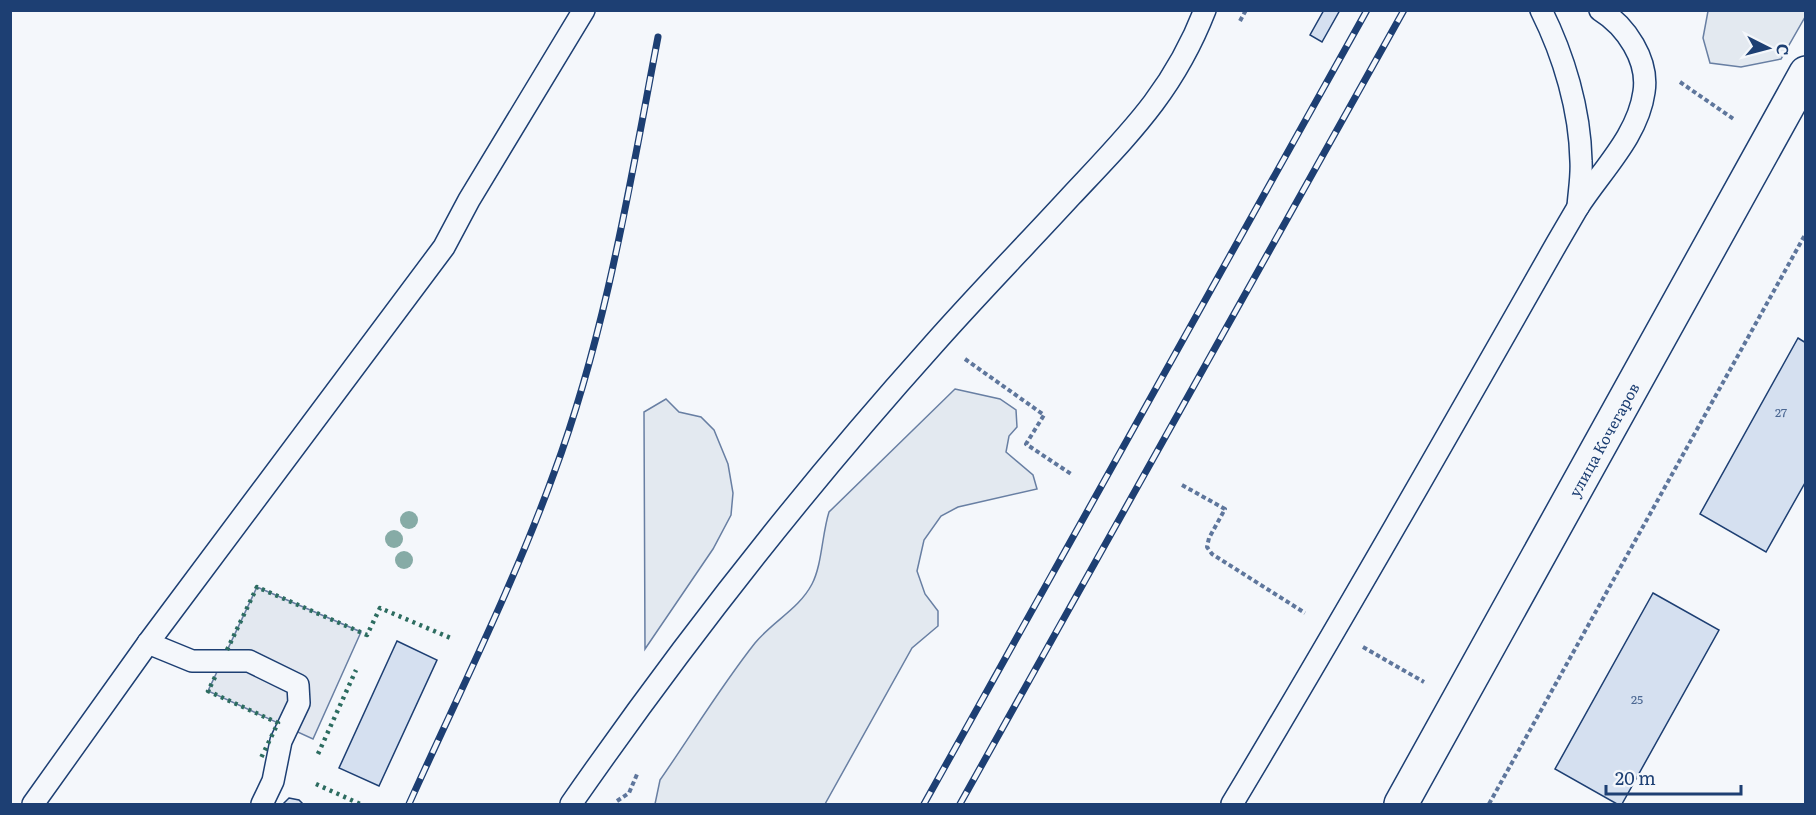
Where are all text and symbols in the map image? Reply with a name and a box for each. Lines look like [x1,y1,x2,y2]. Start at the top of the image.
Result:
north arrow [1738,18,1798,78]
text: С [1771,43,1796,57]
street label: улица Кочегаров [1562,378,1644,501]
house number: 27 [1775,403,1787,421]
house number: 25 [1631,690,1643,708]
scale bar [1606,758,1741,796]
text: 20 m [1615,764,1656,791]

